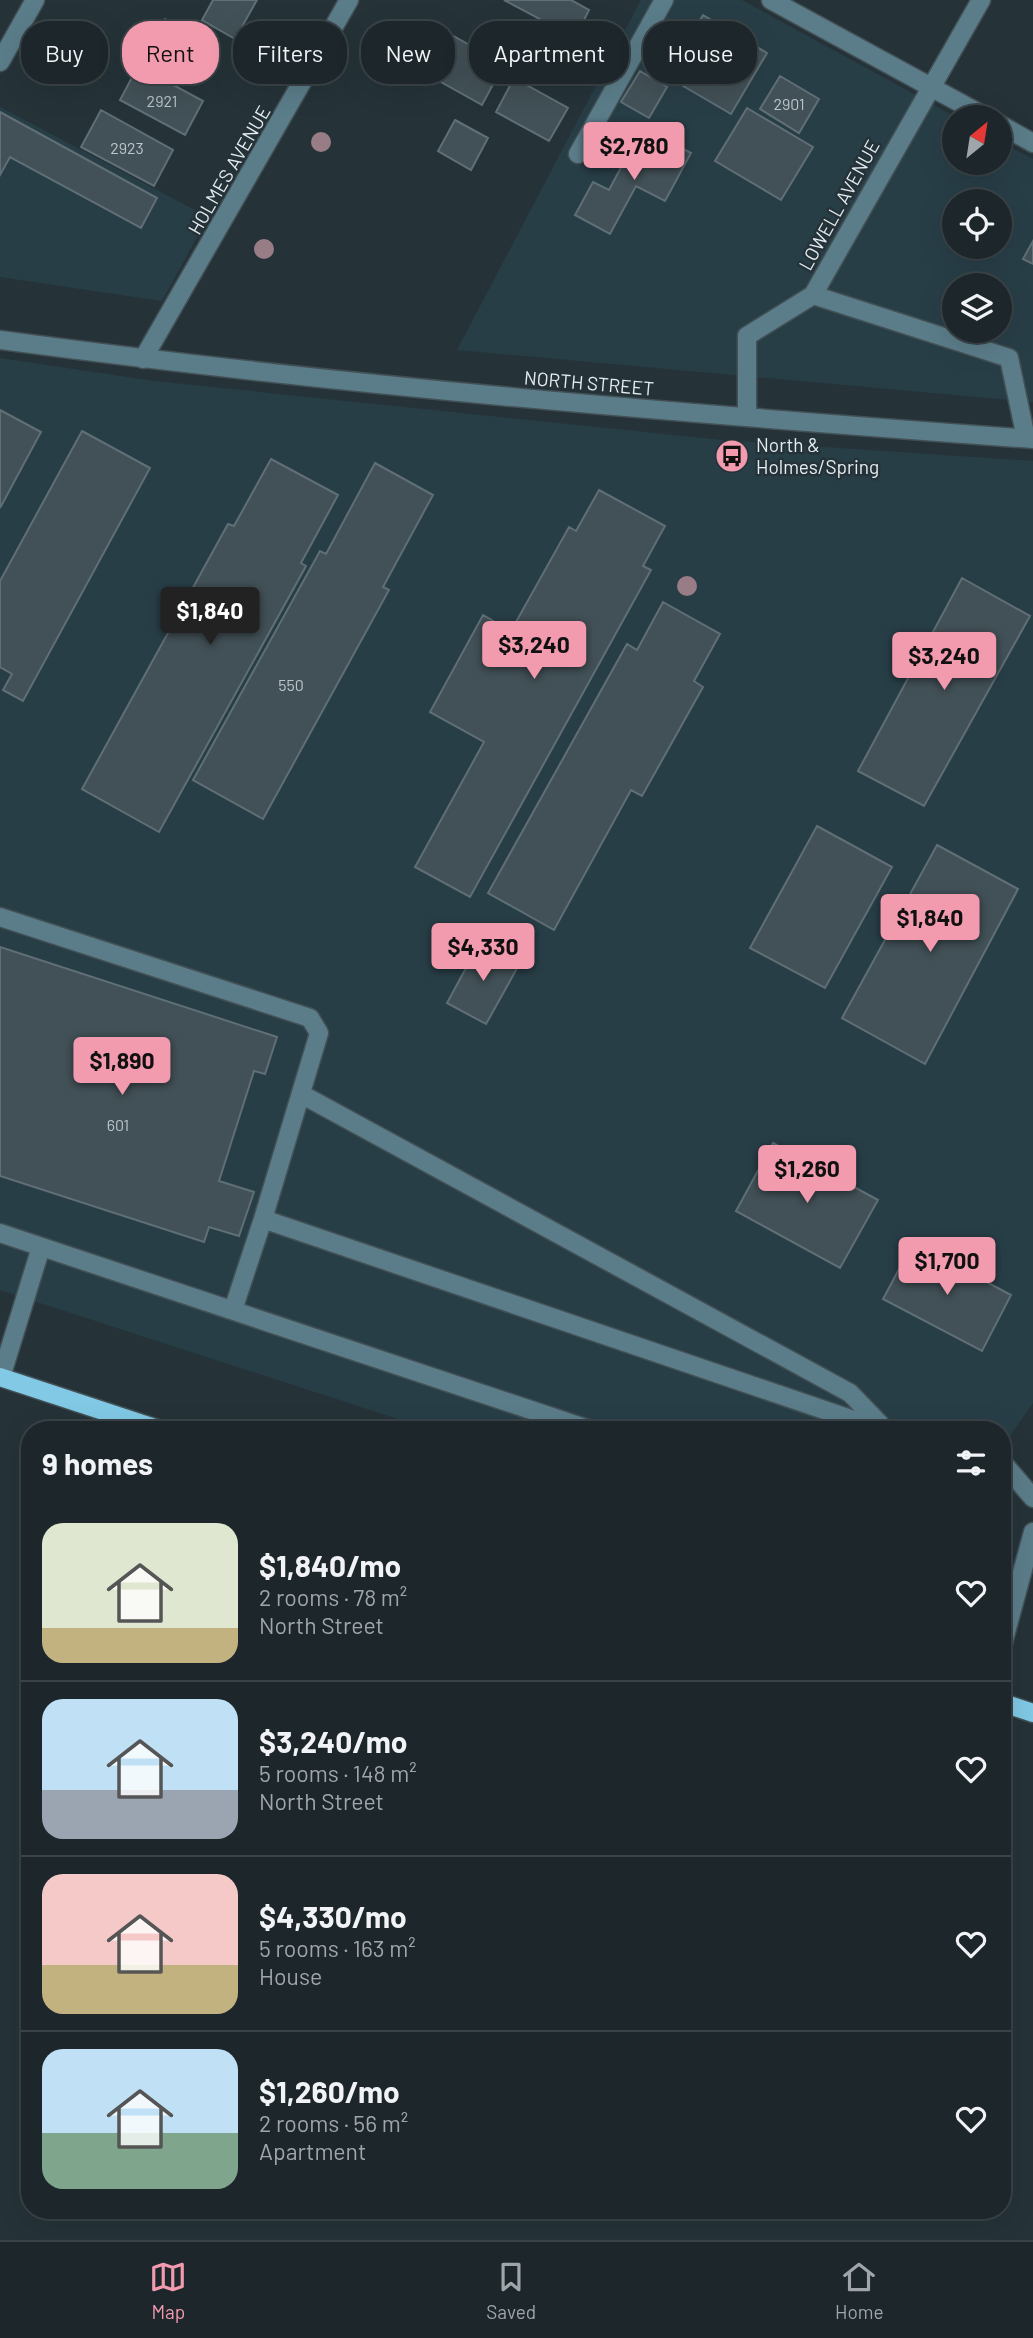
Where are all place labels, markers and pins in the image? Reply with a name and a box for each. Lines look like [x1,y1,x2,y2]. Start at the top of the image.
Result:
pin: $2,780 [577,122,691,182]
place label: North & Holmes/Spring [756,433,879,478]
bus stop icon: North & Holmes/Spring [713,437,751,475]
pin: $1,840 [153,588,267,647]
pin: $3,240 [477,622,591,681]
pin: $3,240 [887,632,1001,692]
pin: $1,840 [873,894,987,954]
pin: $4,330 [426,923,540,983]
pin: $1,890 [65,1038,179,1097]
pin: $1,260 [750,1146,864,1205]
pin: $1,700 [890,1238,1004,1297]

